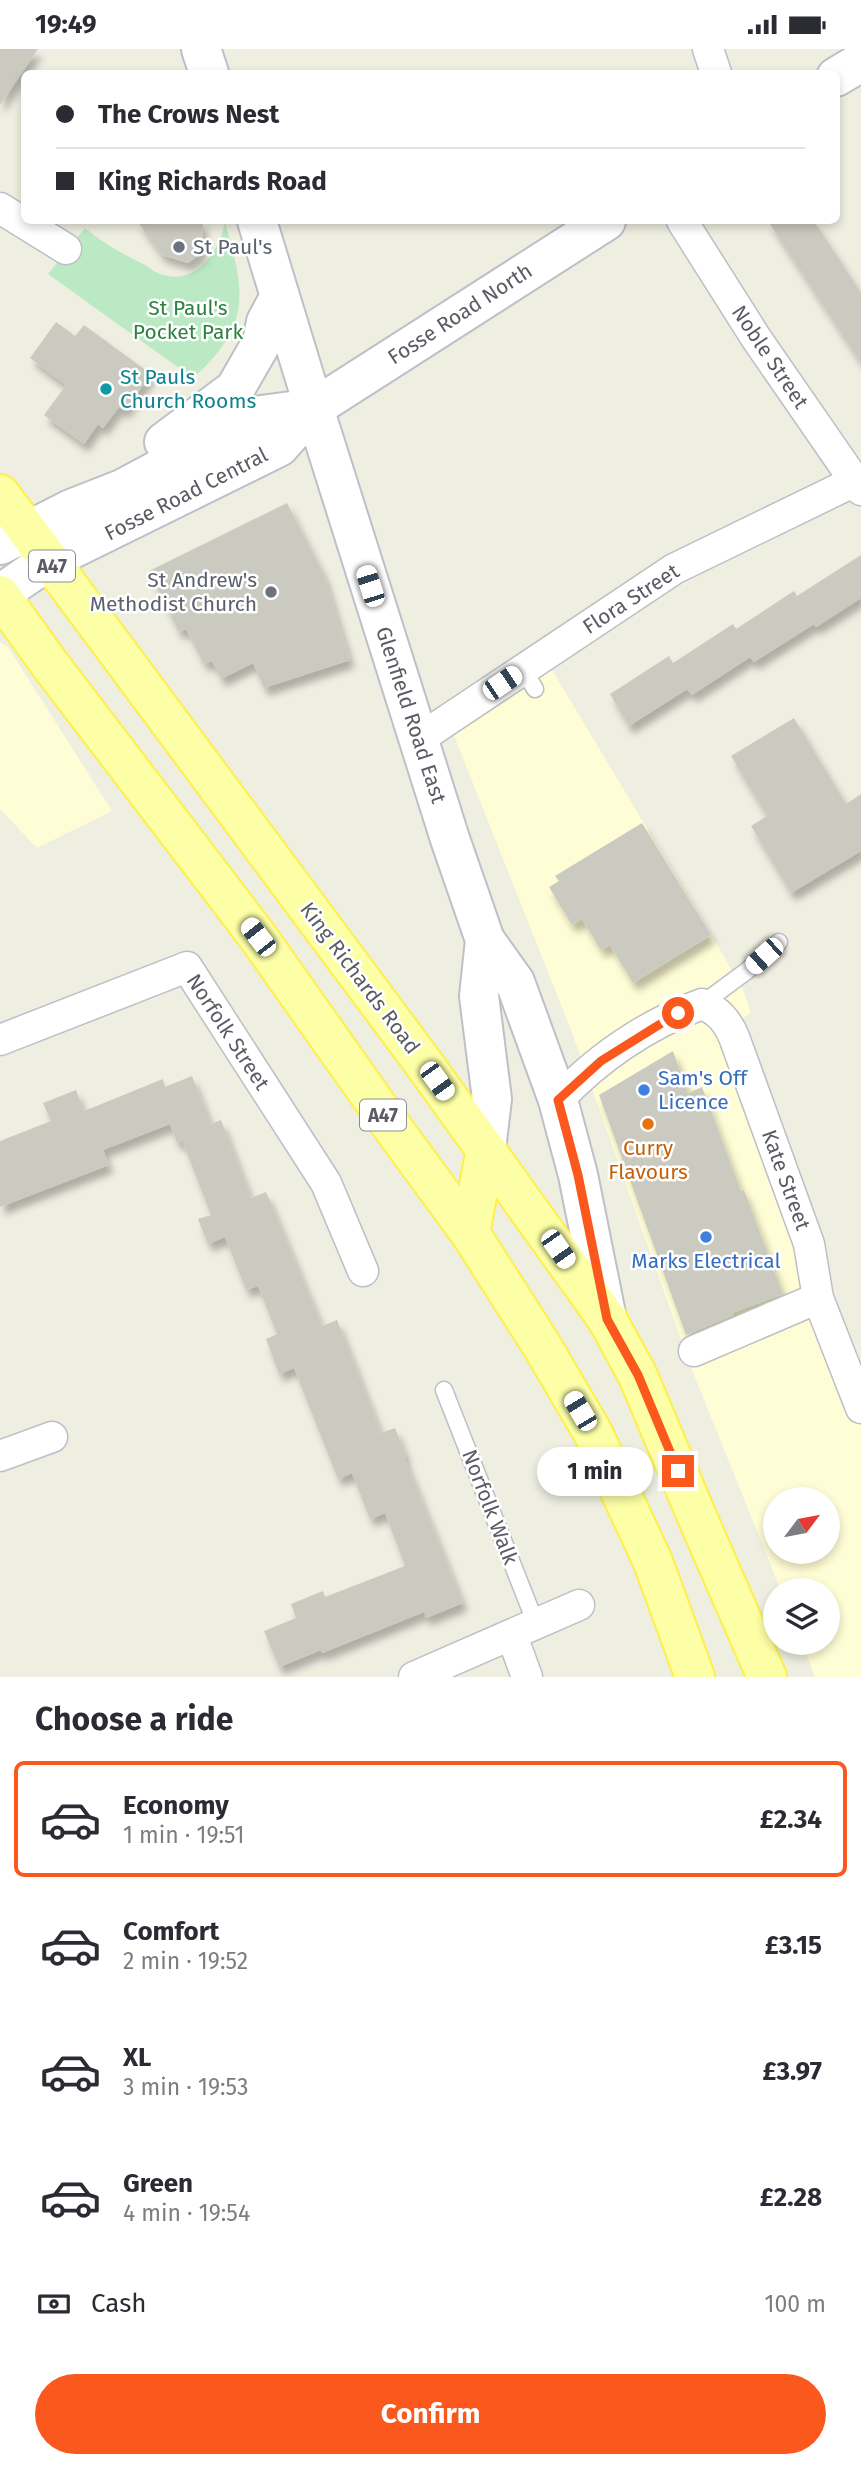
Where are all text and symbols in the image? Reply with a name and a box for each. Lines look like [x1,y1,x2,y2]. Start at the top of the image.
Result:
text: 19:49 [35,9,96,40]
text: The Crows Nest [98,99,279,130]
text: King Richards Road [98,166,327,197]
place label: St Paul's [193,234,273,260]
marker: St Paul's [171,239,187,255]
street label: Fosse Road North [383,258,537,370]
park label: St Paul's Pocket Park [133,295,243,345]
street label: Noble Street [726,300,814,414]
place label: St Pauls Church Rooms [120,364,256,414]
marker: St Pauls Church Rooms [98,381,114,397]
street label: Fosse Road Central [100,442,272,546]
road number: A47 [29,551,75,581]
street label: Flora Street [578,558,684,640]
car [354,563,387,609]
place label: St Andrew's Methodist Church [90,567,257,617]
marker: St Andrew's Methodist Church [263,584,279,600]
street label: Glenfield Road East [370,623,452,807]
car [479,663,526,703]
street label: King Richards Road [294,897,426,1059]
car [237,914,280,960]
car [742,934,787,978]
street label: Norfolk Street [181,969,275,1095]
route start [662,997,694,1029]
car [417,1058,458,1104]
place label: Sam's Off Licence [658,1065,749,1115]
marker: Sam's Off Licence [636,1082,652,1098]
road number: A47 [360,1099,406,1131]
marker: Curry Flavours [640,1116,656,1132]
street label: Kate Street [756,1126,816,1234]
place label: Curry Flavours [608,1135,688,1185]
car [538,1226,579,1272]
marker: Marks Electrical [698,1229,714,1245]
place label: Marks Electrical [631,1248,781,1274]
car [561,1388,600,1434]
street label: Norfolk Walk [456,1446,524,1568]
callout: 1 min [538,1447,654,1495]
route end [662,1455,694,1487]
text: 1 min [567,1457,623,1485]
north arrow [763,1487,840,1565]
map controls [763,1487,840,1655]
button: layers [763,1578,840,1655]
text: Choose a ride [35,1700,233,1738]
icon: car [39,1788,102,1851]
text: Economy [123,1790,229,1821]
text: £2.34 [760,1804,822,1835]
text: 1 min · 19:51 [123,1821,244,1849]
icon: car [39,1914,102,1977]
text: Comfort [123,1916,219,1947]
text: £3.15 [765,1930,822,1961]
text: 2 min · 19:52 [123,1947,248,1975]
icon: car [39,2040,102,2103]
text: XL [123,2042,151,2073]
text: £3.97 [762,2056,822,2087]
text: 3 min · 19:53 [123,2073,248,2101]
icon: car [39,2166,102,2229]
text: Green [123,2168,193,2199]
text: £2.28 [760,2182,822,2213]
text: 4 min · 19:54 [123,2199,250,2227]
icon: cash [35,2285,73,2323]
text: Cash [91,2288,147,2319]
text: 100 m [765,2290,826,2318]
button: Confirm [35,2374,826,2454]

